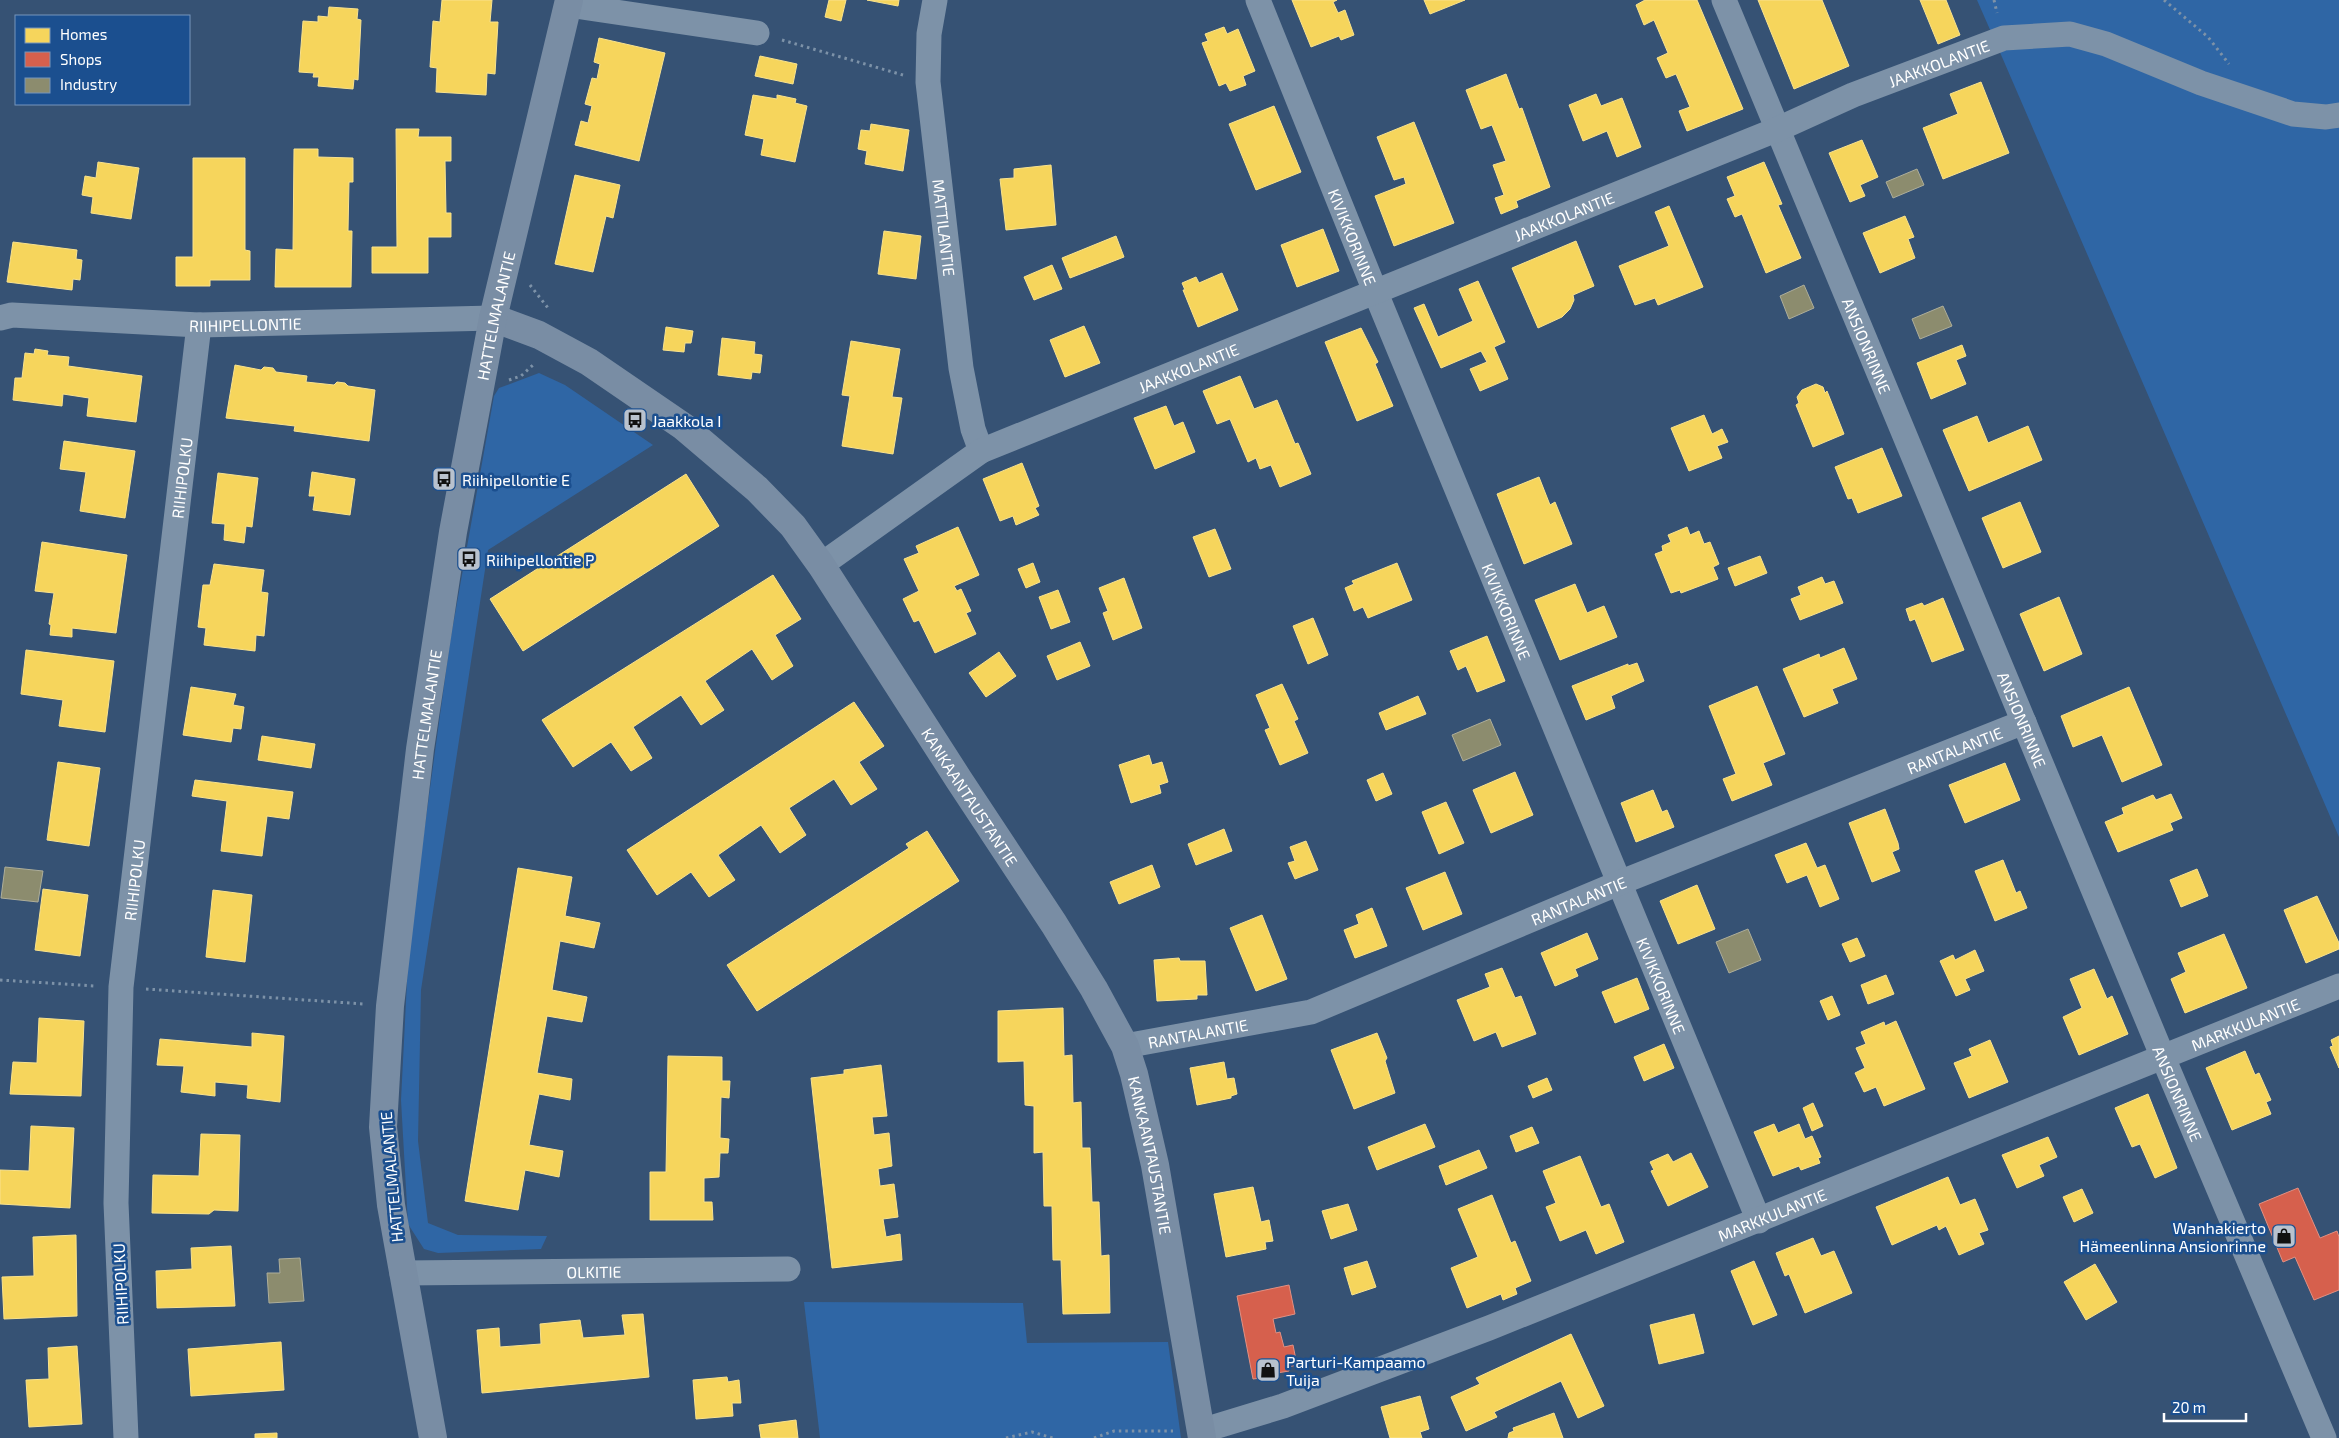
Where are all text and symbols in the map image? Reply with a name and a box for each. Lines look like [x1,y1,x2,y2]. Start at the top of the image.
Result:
legend [15,15,190,105]
text: Homes [60,25,107,43]
street label: JAAKKOLANTIE [1885,35,1992,90]
text: Shops [60,50,102,68]
text: Industry [60,75,117,93]
street label: MATTILANTIE [930,178,960,277]
street label: KIVIKKORINNE [1325,185,1381,288]
street label: JAAKKOLANTIE [1511,187,1617,244]
street label: HATTELMALANTIE [472,249,518,382]
street label: ANSIONRINNE [1839,295,1896,396]
street label: RIIHIPELLONTIE [189,313,302,334]
street label: JAAKKOLANTIE [1135,338,1241,396]
bus stop icon: Jaakkola I [622,407,648,433]
place label: Jaakkola I [652,411,721,430]
street label: RIIHIPOLKU [167,436,195,519]
bus stop icon: Riihipellontie E [431,466,457,492]
place label: Riihipellontie E [462,470,570,489]
bus stop icon: Riihipellontie P [456,546,482,572]
place label: Riihipellontie P [486,550,595,569]
street label: KIVIKKORINNE [1479,560,1536,662]
street label: HATTELMALANTIE [407,648,445,781]
street label: ANSIONRINNE [1994,669,2051,770]
street label: RANTALANTIE [1904,722,2005,777]
street label: KANKAANTAUSTANTIE [918,724,1022,869]
street label: RIIHIPOLKU [119,838,148,922]
street label: RANTALANTIE [1528,872,1629,928]
street label: KIVIKKORINNE [1633,934,1690,1037]
street label: MARKKULANTIE [2188,993,2302,1054]
street label: RANTALANTIE [1146,1014,1249,1051]
street label: ANSIONRINNE [2150,1043,2207,1144]
street label: KANKAANTAUSTANTIE [1125,1074,1176,1236]
street label: HATTELMALANTIE [376,1111,406,1243]
street label: MARKKULANTIE [1715,1184,1829,1245]
place label: Wanhakierto Hämeenlinna Ansionrinne [2079,1218,2266,1255]
shop icon: Wanhakierto Hämeenlinna Ansionrinne [2271,1223,2297,1249]
street label: RIIHIPOLKU [108,1243,132,1325]
street label: OLKITIE [566,1261,622,1281]
place label: Parturi-Kampaamo Tuija [1286,1352,1426,1390]
shop icon: Parturi-Kampaamo Tuija [1255,1357,1281,1383]
scale bar [2164,1390,2246,1422]
text: 20 m [2172,1398,2206,1416]

